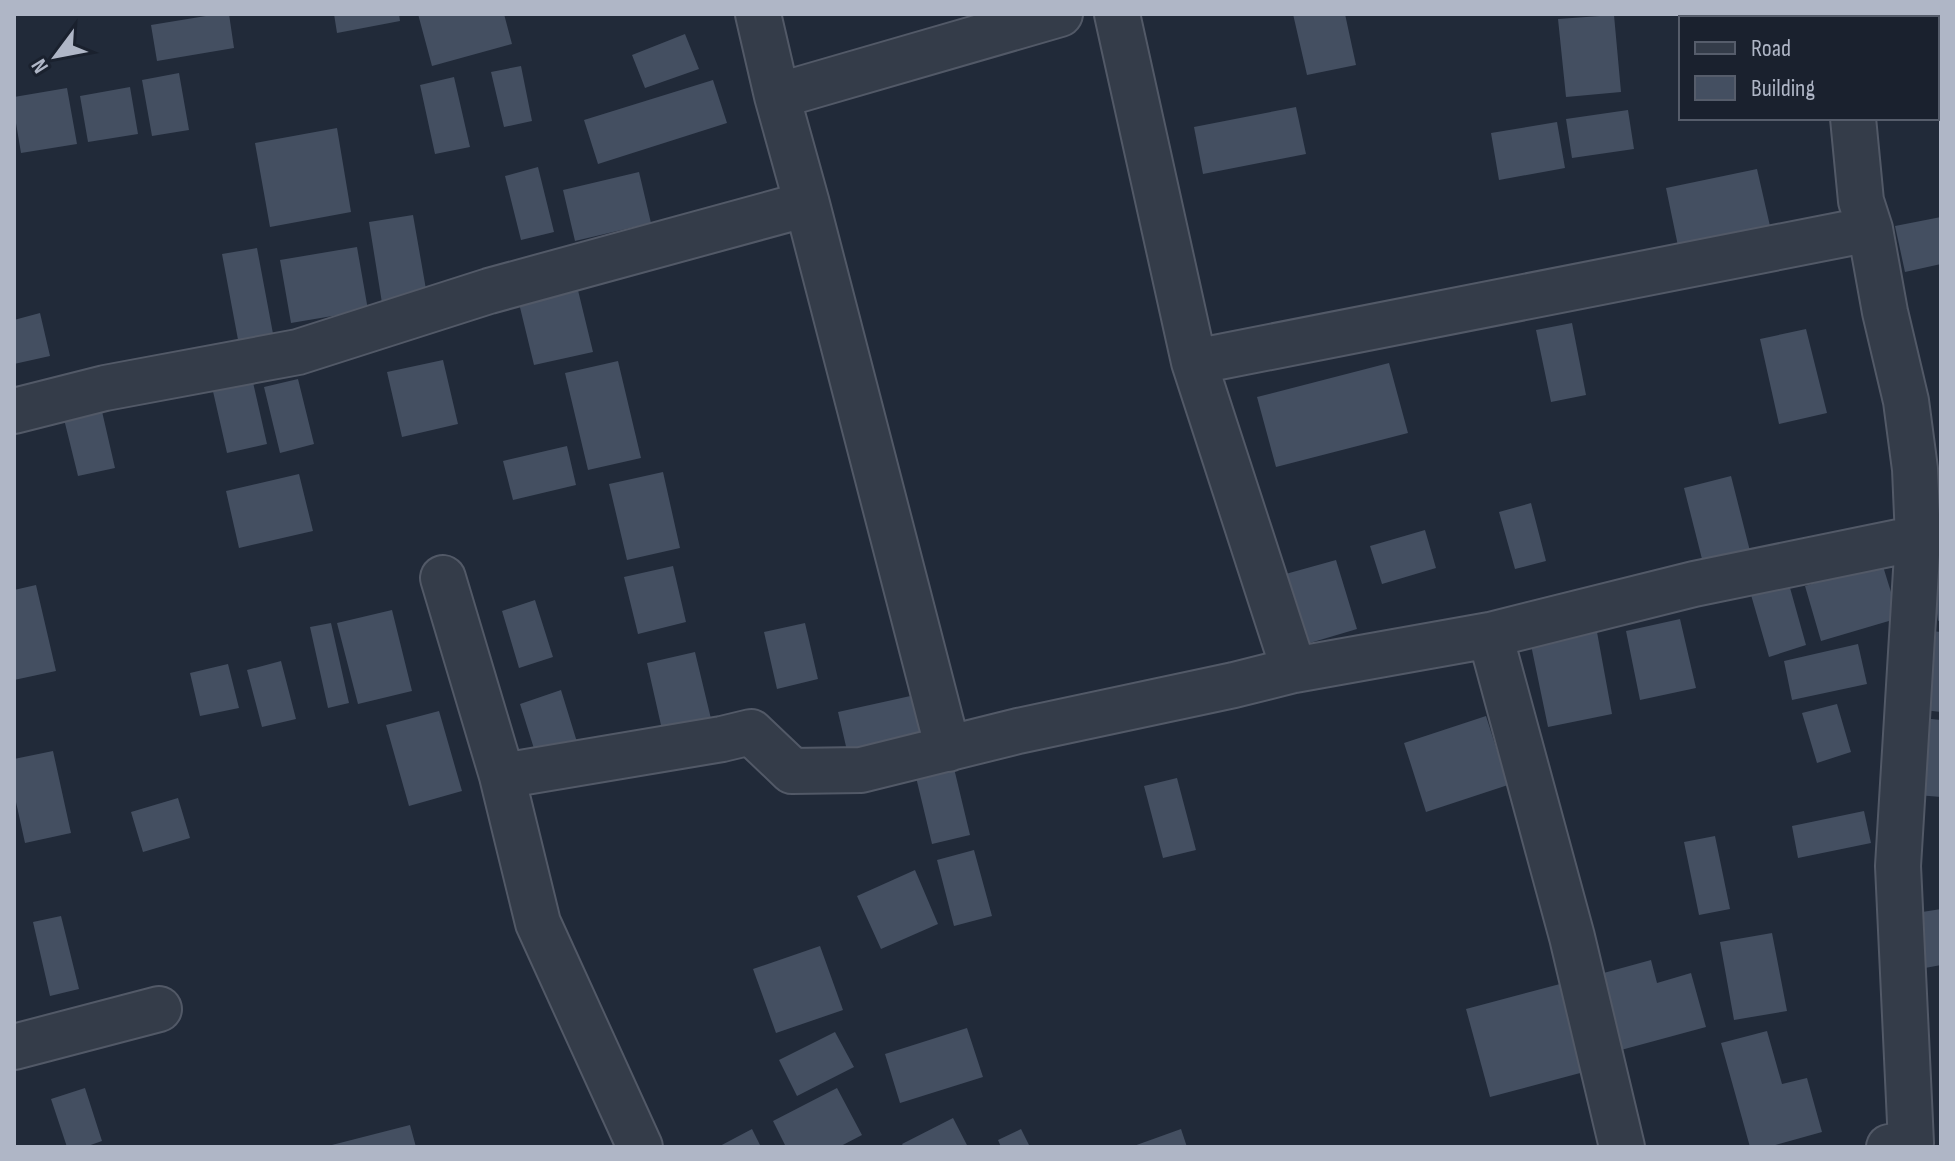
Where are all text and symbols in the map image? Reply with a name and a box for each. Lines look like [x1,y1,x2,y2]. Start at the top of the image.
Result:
north arrow [16,16,96,96]
legend [1679,16,1939,120]
text: Road [1751,34,1791,63]
text: N [26,54,55,78]
text: Building [1751,74,1815,103]

